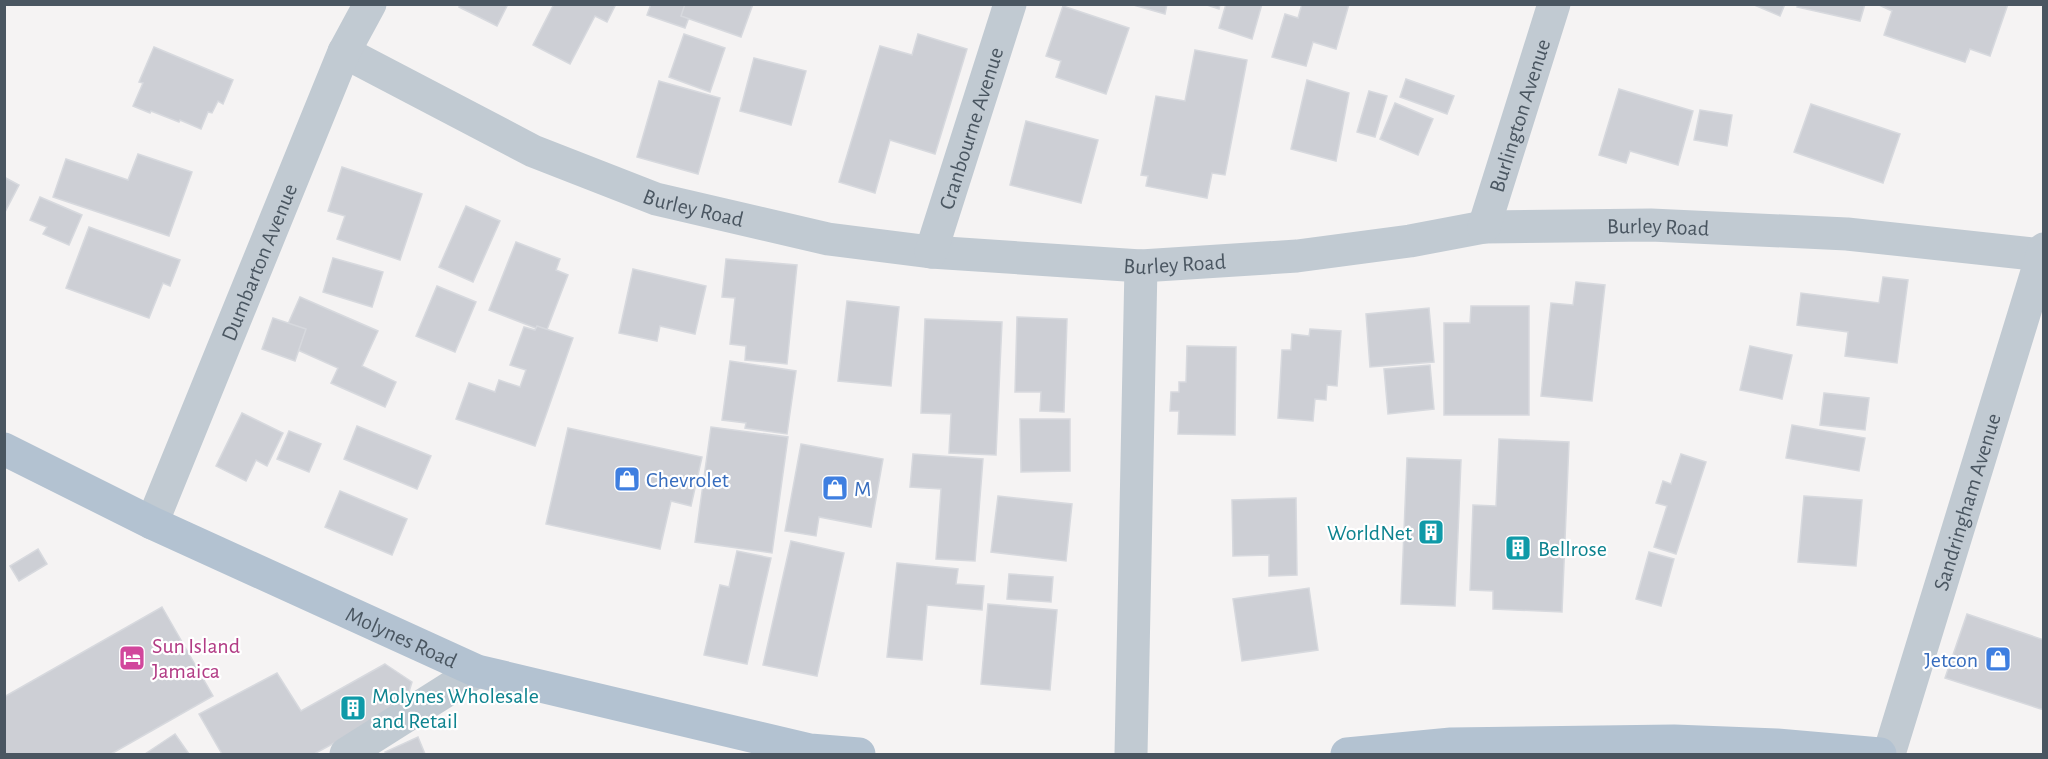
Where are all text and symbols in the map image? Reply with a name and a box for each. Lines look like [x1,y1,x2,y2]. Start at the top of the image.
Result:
street label: Burlington Avenue [1486,36,1554,195]
street label: Cranbourne Avenue [935,45,1008,212]
street label: Dumbarton Avenue [218,180,301,344]
street label: Burley Road [640,185,746,231]
street label: Burley Road [1607,215,1710,240]
street label: Burley Road [1123,251,1227,278]
street label: Sandringham Avenue [1930,411,2005,593]
shop icon: Chevrolet [612,464,642,494]
place label: Chevrolet [646,469,729,491]
shop icon: M [820,473,850,503]
place label: M [854,478,871,500]
building icon: WorldNet [1416,517,1446,547]
place label: WorldNet [1327,522,1412,544]
building icon: Bellrose [1503,533,1533,563]
place label: Bellrose [1538,538,1607,560]
street label: Molynes Road [342,603,460,672]
place label: Sun Island Jamaica [152,635,240,682]
hotel icon: Sun Island Jamaica [117,643,147,673]
shop icon: Jetcon [1983,644,2013,674]
place label: Jetcon [1924,649,1978,671]
place label: Molynes Wholesale and Retail [372,685,539,732]
building icon: Molynes Wholesale and Retail [338,693,368,723]

